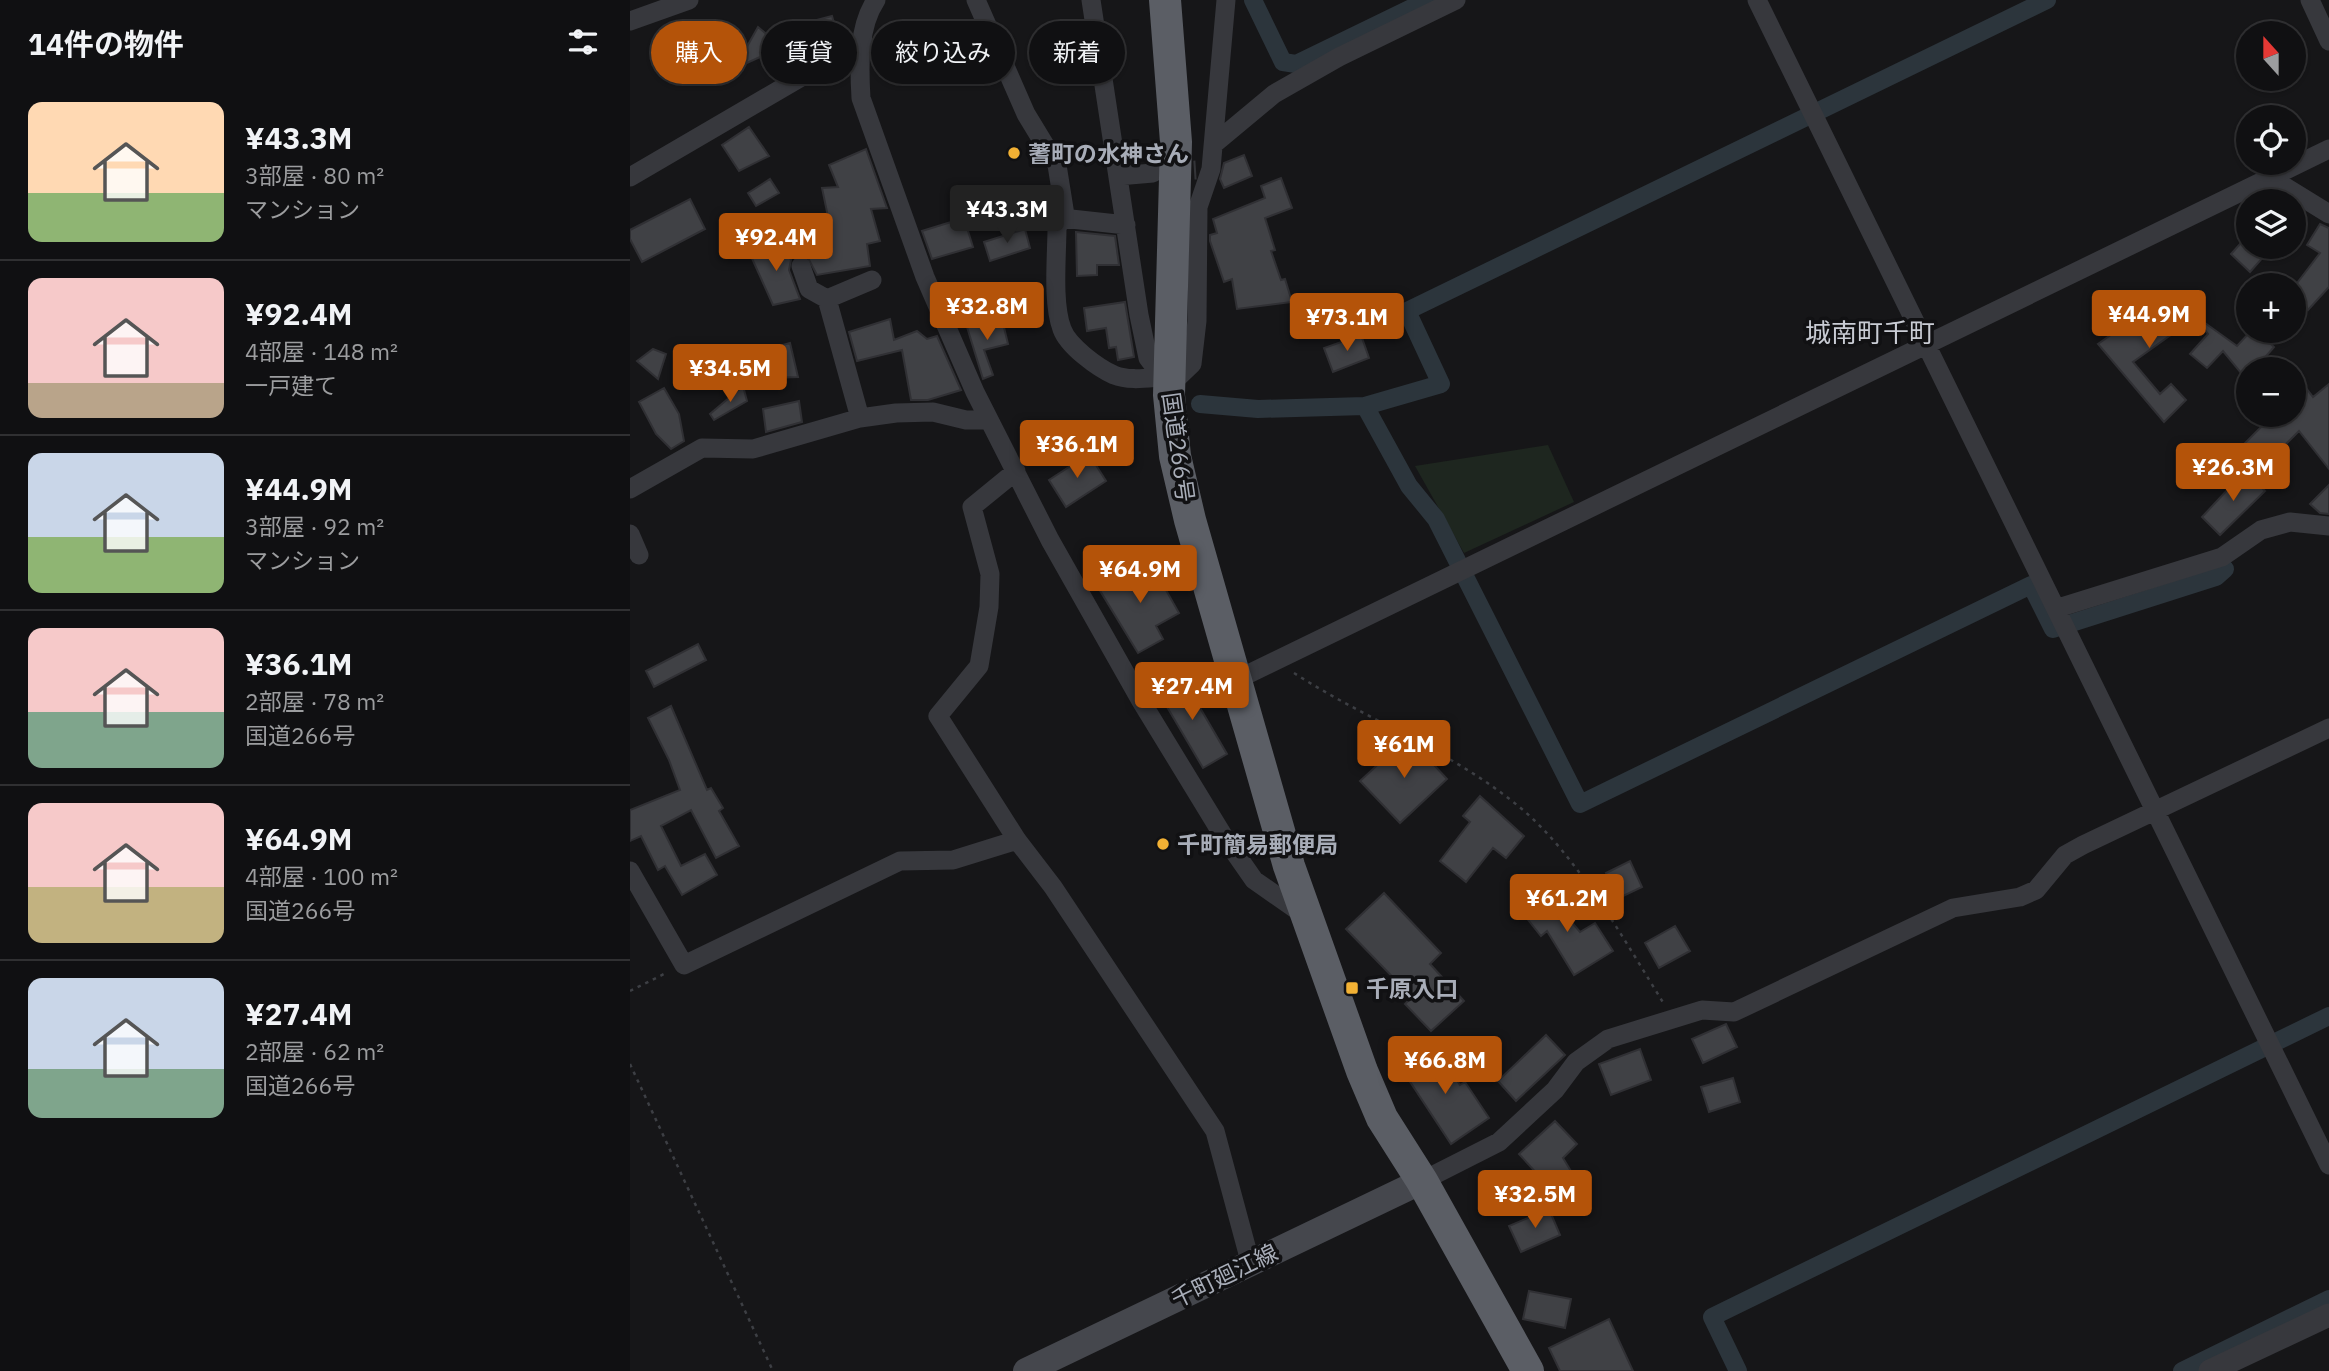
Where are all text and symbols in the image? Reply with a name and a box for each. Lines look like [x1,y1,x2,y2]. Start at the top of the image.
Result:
chip: 購入 [651,21,747,84]
chip: 賃貸 [761,21,857,84]
chip: 絞り込み [871,21,1015,84]
chip: 新着 [1029,21,1125,84]
north arrow [2236,21,2306,91]
map controls [2236,21,2306,427]
icon: filters [564,23,602,61]
text: 14件の物件 [28,24,184,63]
button: locate [2236,105,2306,175]
text: ¥43.3M [245,118,352,157]
icon: home [84,130,168,214]
place label: 蓍町の水神さん [1028,138,1189,168]
marker: 蓍町の水神さん [1006,145,1022,161]
text: 3部屋 · 80 m² [245,160,384,190]
pin: ¥43.3M [950,186,1064,245]
button: layers [2236,189,2306,259]
text: ¥43.3M [966,193,1048,223]
text: マンション [245,194,360,224]
pin: ¥92.4M [719,214,833,273]
text: ¥92.4M [735,221,817,251]
button: + [2236,273,2306,343]
pin: ¥32.8M [930,282,1044,342]
text: ¥32.8M [946,290,1028,320]
pin: ¥44.9M [2092,290,2206,350]
text: ¥92.4M [245,294,352,333]
pin: ¥73.1M [1290,294,1404,353]
text: ¥44.9M [2108,298,2190,328]
text: ¥73.1M [1306,301,1388,331]
icon: home [84,306,168,390]
district label: 城南町千町 [1805,315,1935,349]
text: 4部屋 · 148 m² [245,336,398,366]
pin: ¥34.5M [673,344,787,404]
text: ¥34.5M [689,352,771,382]
button: − [2236,357,2306,427]
text: 一戸建て [245,370,337,400]
street label: 国道266号 [1156,390,1202,504]
pin: ¥36.1M [1020,420,1134,480]
text: ¥36.1M [1036,428,1118,458]
pin: ¥26.3M [2176,444,2290,503]
text: ¥26.3M [2192,451,2274,481]
text: ¥44.9M [245,469,352,508]
icon: home [84,481,168,565]
text: 3部屋 · 92 m² [245,511,384,541]
text: マンション [245,545,360,575]
pin: ¥64.9M [1083,546,1197,605]
text: ¥64.9M [1099,553,1181,583]
text: ¥36.1M [245,644,352,683]
icon: home [84,656,168,740]
pin: ¥27.4M [1135,662,1249,722]
text: ¥27.4M [1151,670,1233,700]
text: 2部屋 · 78 m² [245,686,384,716]
text: 国道266号 [245,720,355,750]
pin: ¥61M [1363,720,1445,780]
text: ¥61M [1373,728,1435,758]
text: ¥64.9M [245,819,352,858]
place label: 千町簡易郵便局 [1177,829,1338,859]
icon: home [84,831,168,915]
marker: 千町簡易郵便局 [1155,836,1171,852]
text: 4部屋 · 100 m² [245,861,398,891]
pin: ¥61.2M [1510,874,1624,934]
text: ¥61.2M [1526,882,1608,912]
text: 国道266号 [245,895,355,925]
place label: 千原入口 [1366,973,1458,1003]
marker: 千原入口 [1344,980,1360,996]
text: ¥27.4M [245,994,352,1033]
icon: home [84,1006,168,1090]
text: 2部屋 · 62 m² [245,1036,384,1066]
pin: ¥66.8M [1388,1036,1502,1096]
text: ¥66.8M [1404,1044,1486,1074]
text: 国道266号 [245,1070,355,1100]
pin: ¥32.5M [1478,1170,1592,1230]
text: ¥32.5M [1494,1178,1576,1208]
street label: 千町廻江線 [1166,1236,1282,1314]

